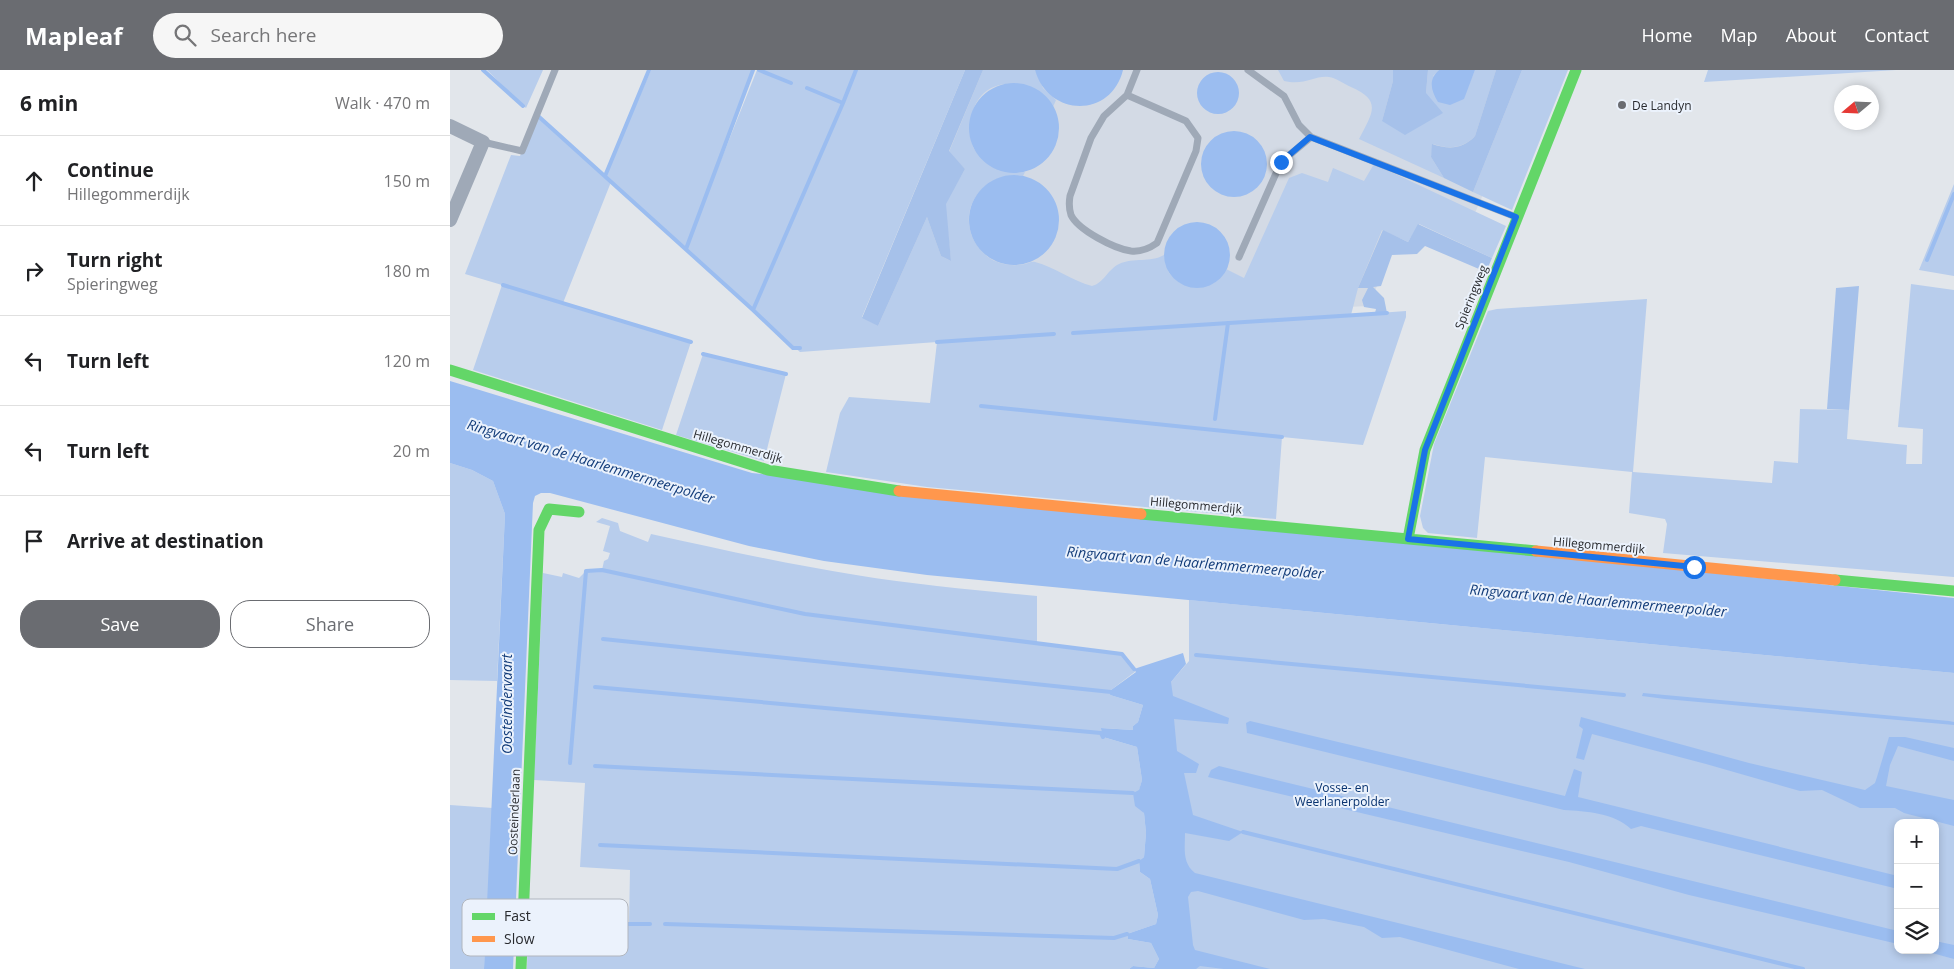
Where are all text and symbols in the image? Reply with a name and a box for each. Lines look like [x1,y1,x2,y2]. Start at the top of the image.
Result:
search box [153,13,503,58]
text: Mapleaf [25,19,123,52]
icon: search [171,21,199,49]
text: Search here [211,22,316,48]
text: Home [1642,23,1692,47]
text: Map [1720,23,1758,47]
text: About [1786,23,1836,47]
text: Contact [1864,23,1929,47]
north arrow [1834,85,1879,130]
text: 6 min [20,89,78,117]
text: Walk · 470 m [335,92,430,114]
place label: De Landyn [1632,97,1692,114]
marker: De Landyn [1616,99,1628,111]
route end [1270,151,1293,174]
text: Continue [67,157,154,183]
icon: ahead [20,167,48,195]
text: 150 m [384,170,430,192]
text: Hillegommerdijk [67,183,190,205]
text: Turn right [67,247,162,273]
icon: right [20,257,48,285]
text: 180 m [384,260,430,282]
street label: Spieringweg [1450,262,1492,332]
text: Spieringweg [67,273,158,295]
icon: left [20,347,48,375]
text: Turn left [67,348,149,374]
text: 120 m [384,350,430,372]
water label: Ringvaart van de Haarlemmermeerpolder [465,414,717,508]
street label: Hillegommerdijk [691,425,785,467]
icon: left [20,437,48,465]
text: Turn left [67,438,149,464]
text: 20 m [393,440,430,462]
street label: Hillegommerdijk [1149,493,1243,518]
icon: arrive [20,527,48,555]
text: Arrive at destination [67,528,264,554]
street label: Hillegommerdijk [1552,533,1646,558]
water label: Ringvaart van de Haarlemmermeerpolder [1066,541,1325,583]
route start [1683,556,1706,579]
water label: Ringvaart van de Haarlemmermeerpolder [1469,579,1728,621]
button: Save [20,600,220,648]
button: Share [230,600,430,648]
water label: Oosteindervaart [497,653,516,754]
street label: Oosteinderlaan [504,769,524,855]
park label: Vosse- en Weerlanerpolder [1295,779,1389,810]
map controls [1894,819,1939,954]
button: + [1894,819,1939,864]
button: − [1894,864,1939,909]
legend [462,899,628,956]
text: Fast [504,906,531,925]
button: layers [1894,909,1939,954]
text: Slow [504,929,535,948]

